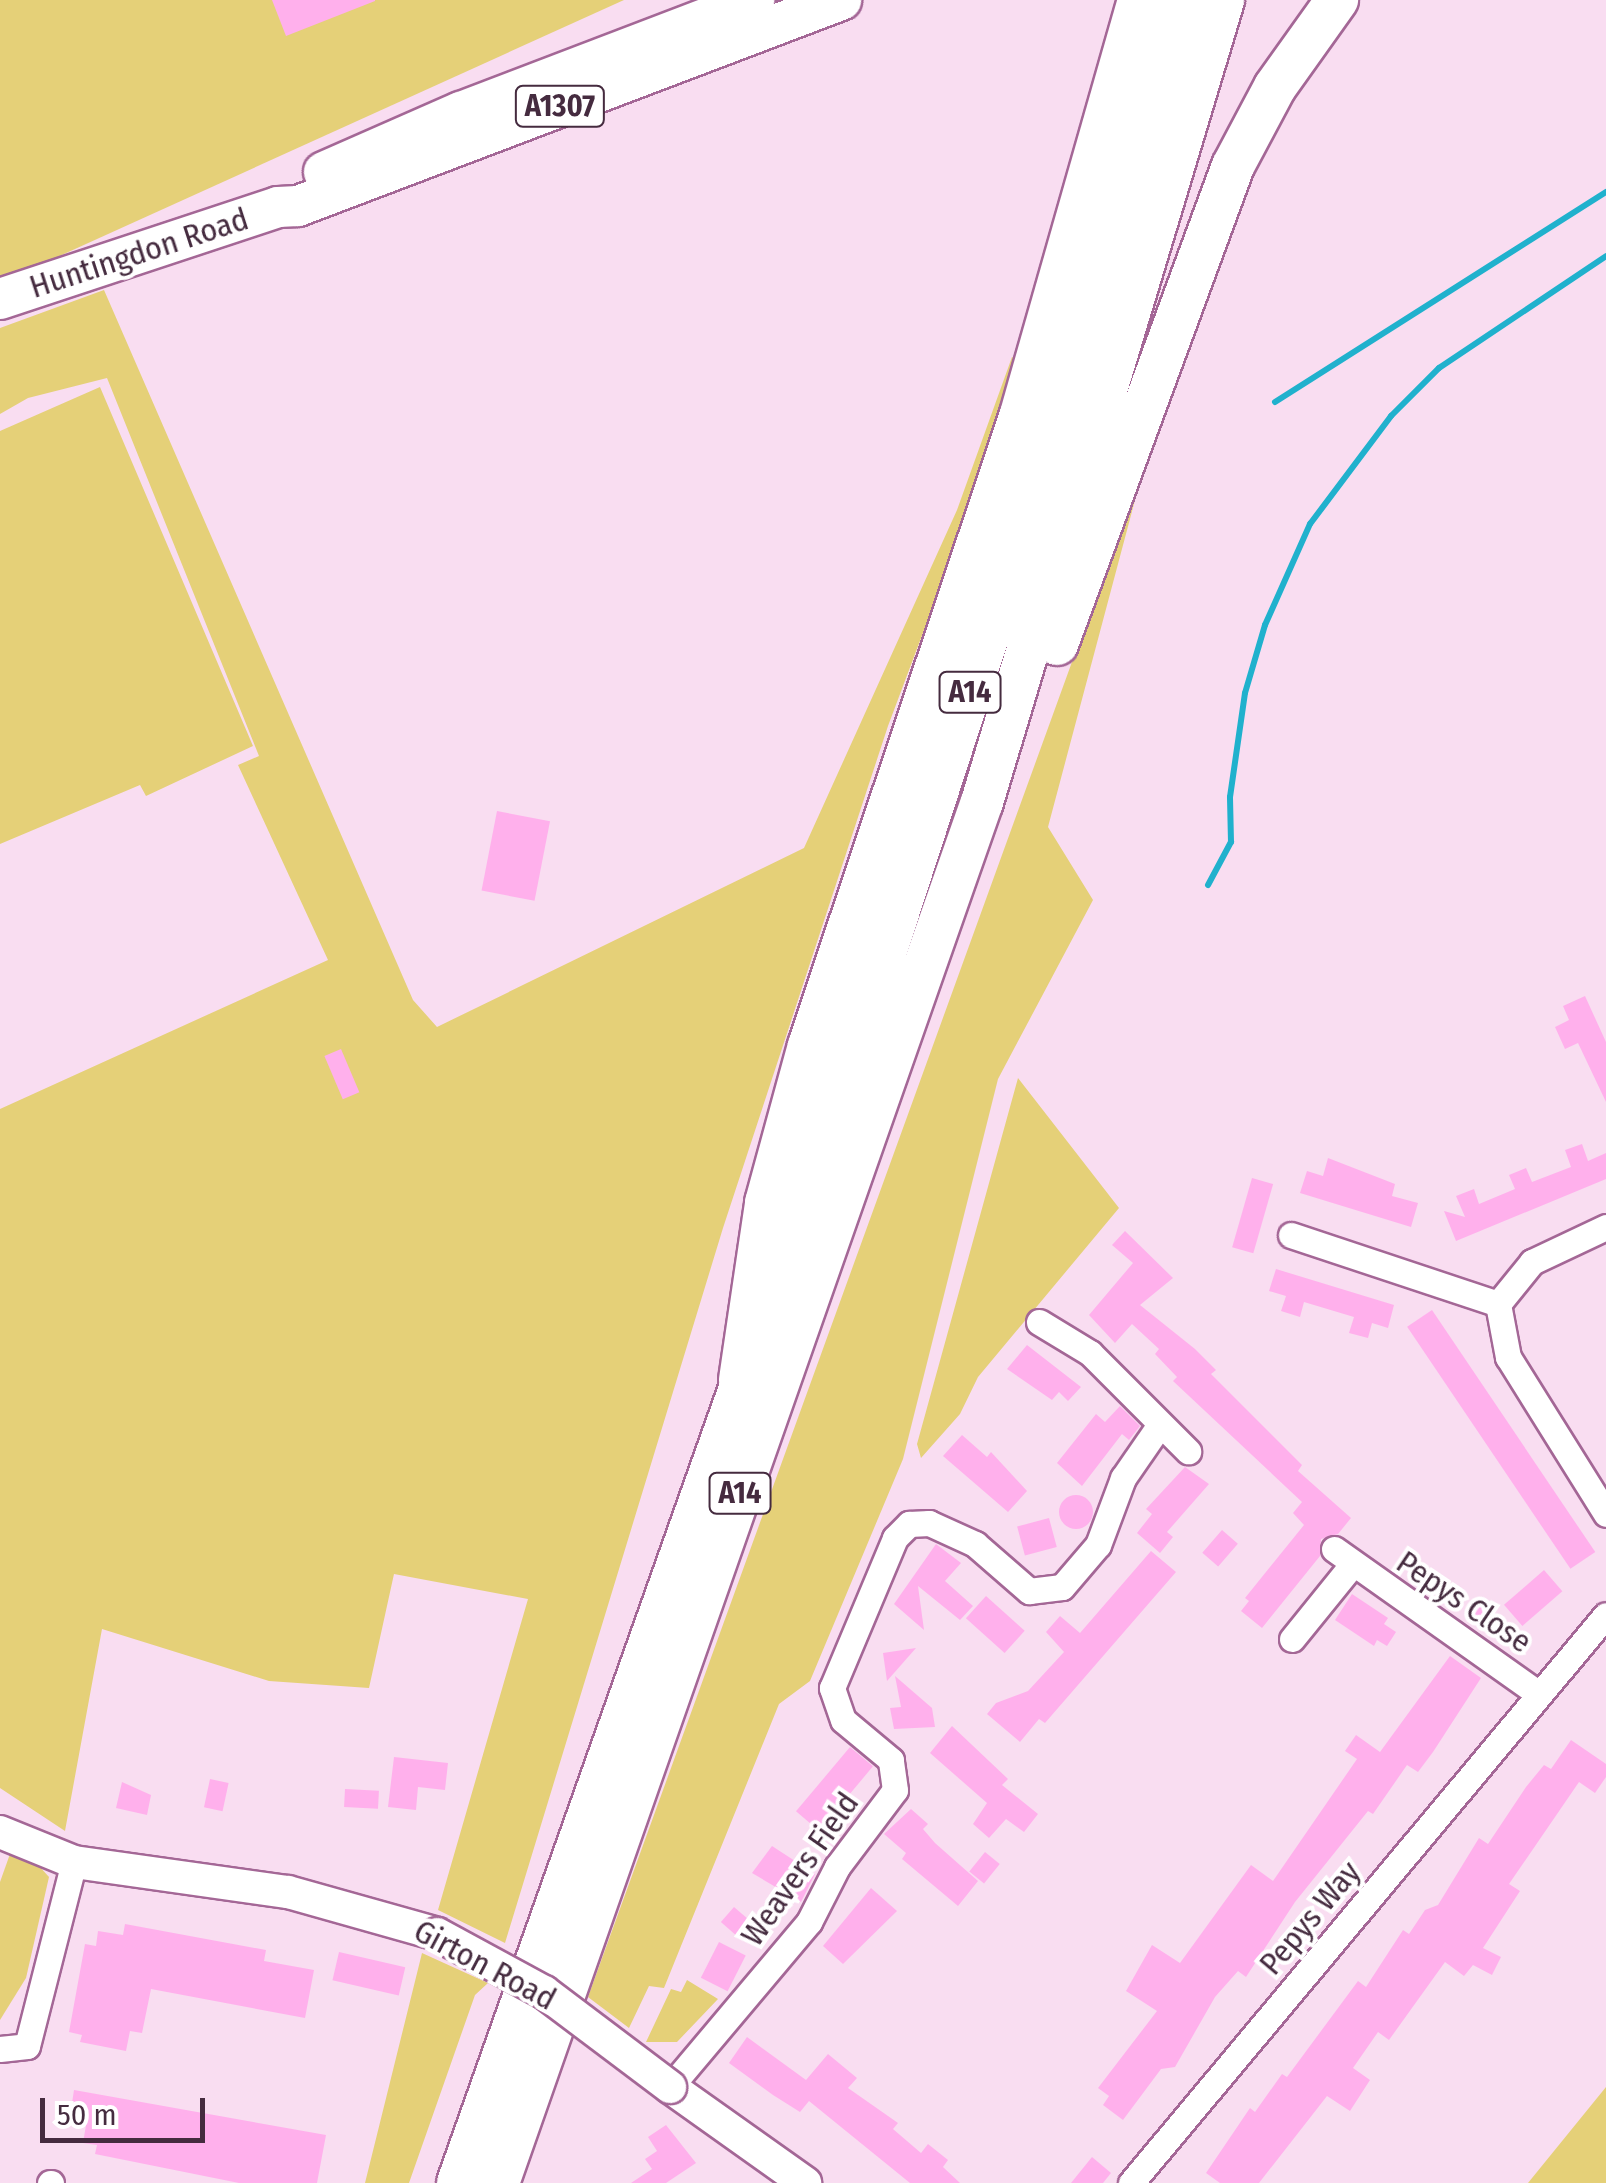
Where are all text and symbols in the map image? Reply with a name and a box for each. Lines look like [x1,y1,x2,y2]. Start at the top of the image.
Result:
road number: A1307 [512,81,608,131]
street label: Huntingdon Road [25,200,253,306]
road number: A14 [938,667,1002,717]
road number: A14 [708,1468,772,1518]
street label: Pepys Close [1389,1543,1539,1661]
street label: Weavers Field [733,1785,867,1953]
street label: Pepys Way [1252,1853,1368,1983]
street label: Girton Road [408,1912,562,2018]
scale bar [45,2078,210,2140]
text: 50 m [57,2097,117,2133]

